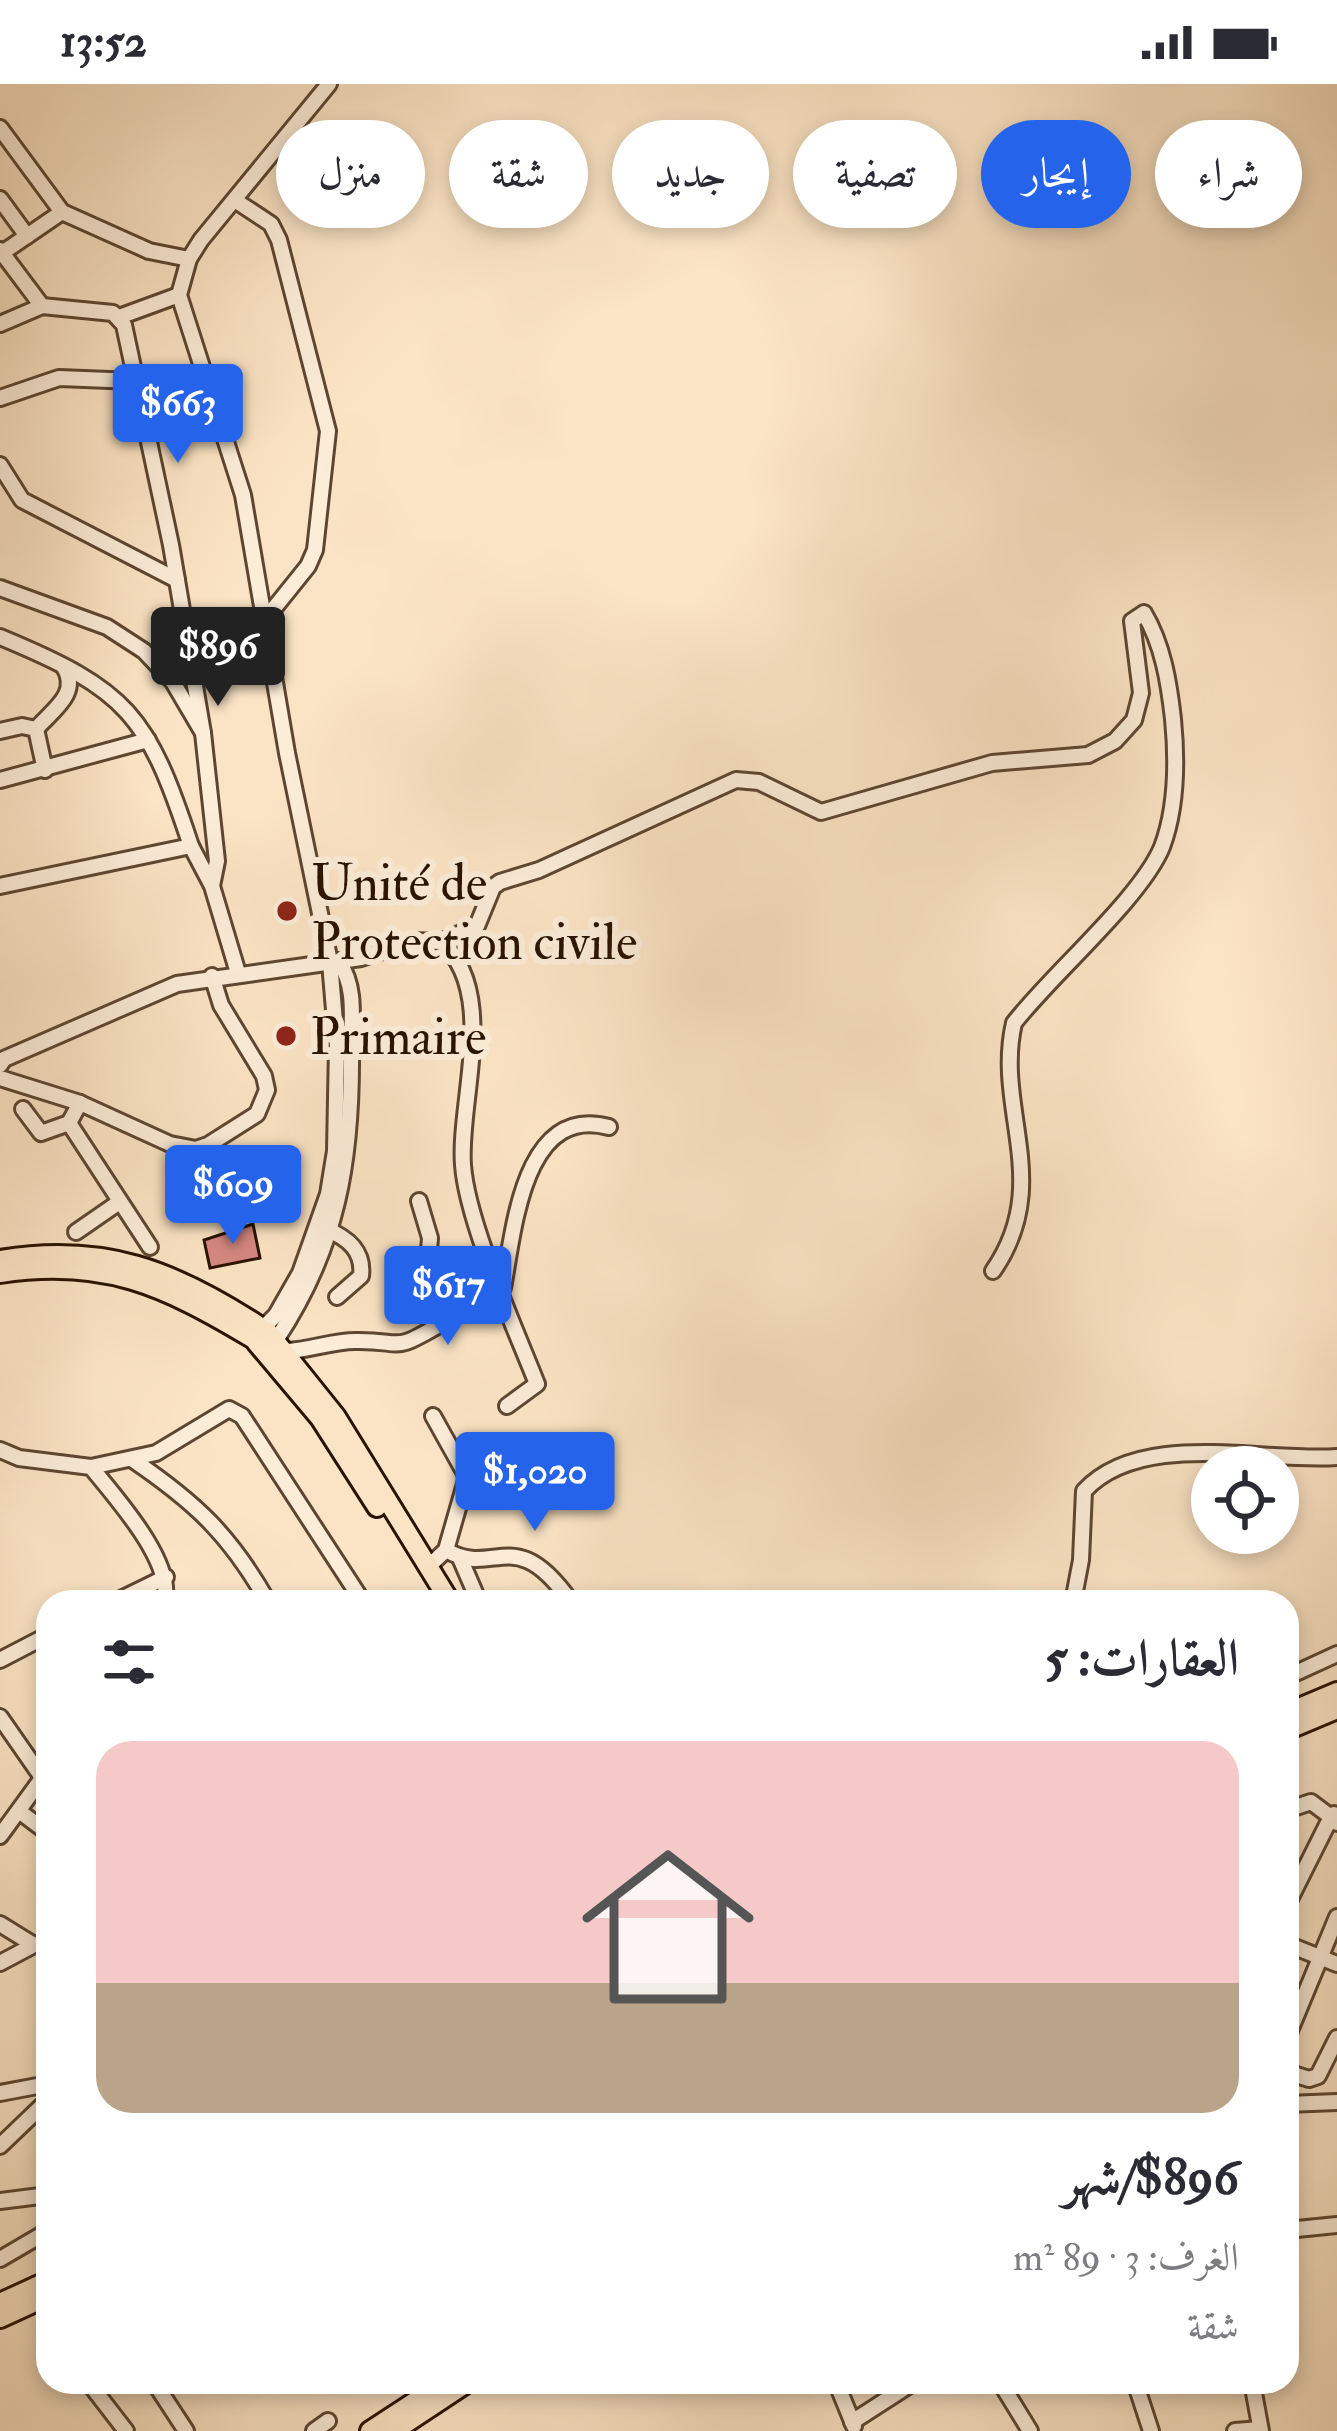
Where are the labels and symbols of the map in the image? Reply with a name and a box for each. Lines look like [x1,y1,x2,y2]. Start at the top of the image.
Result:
pin: $663 [107,364,249,466]
pin: $896 [147,607,289,709]
place label: Unité de Protection civile [311,852,637,975]
marker: Unité de Protection civile [274,898,300,924]
place label: Primaire [310,1006,486,1070]
marker: Primaire [273,1023,299,1049]
pin: $609 [162,1145,304,1247]
pin: $617 [377,1246,519,1348]
pin: $1,020 [437,1432,633,1534]

